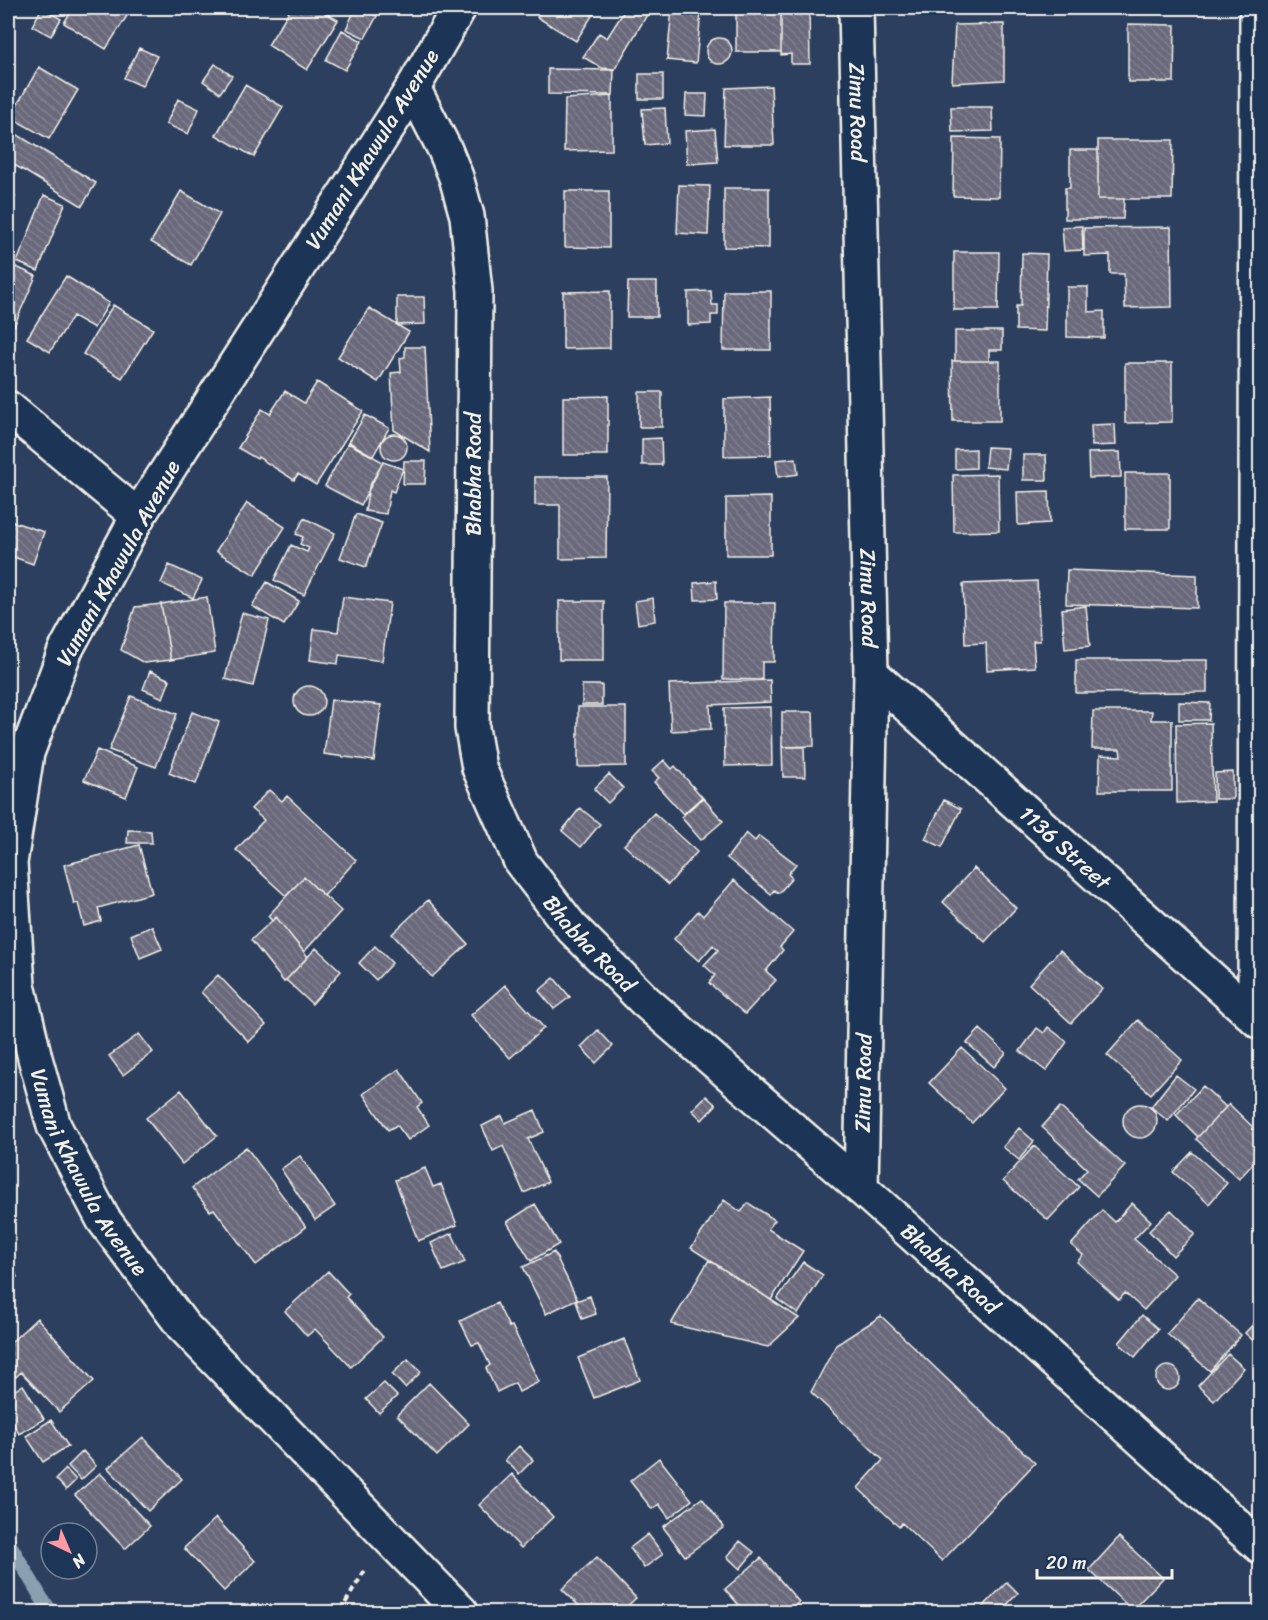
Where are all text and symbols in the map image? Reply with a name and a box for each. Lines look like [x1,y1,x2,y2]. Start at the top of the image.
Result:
street label: Vumani Khawula Avenue [294,40,450,257]
street label: Zimu Road [838,62,879,163]
street label: Bhabha Road [454,411,493,536]
street label: Vumani Khawula Avenue [45,452,191,674]
street label: Zimu Road [849,548,890,649]
street label: 1136 Street [1010,795,1121,900]
street label: Bhabha Road [533,886,647,1003]
street label: Zimu Road [843,1032,883,1133]
street label: Vumani Khawula Avenue [19,1064,159,1285]
street label: Bhabha Road [892,1213,1010,1325]
north arrow [39,1521,99,1581]
scale bar [1037,1542,1172,1580]
text: N [64,1546,94,1576]
text: 20 m [1046,1547,1086,1579]

